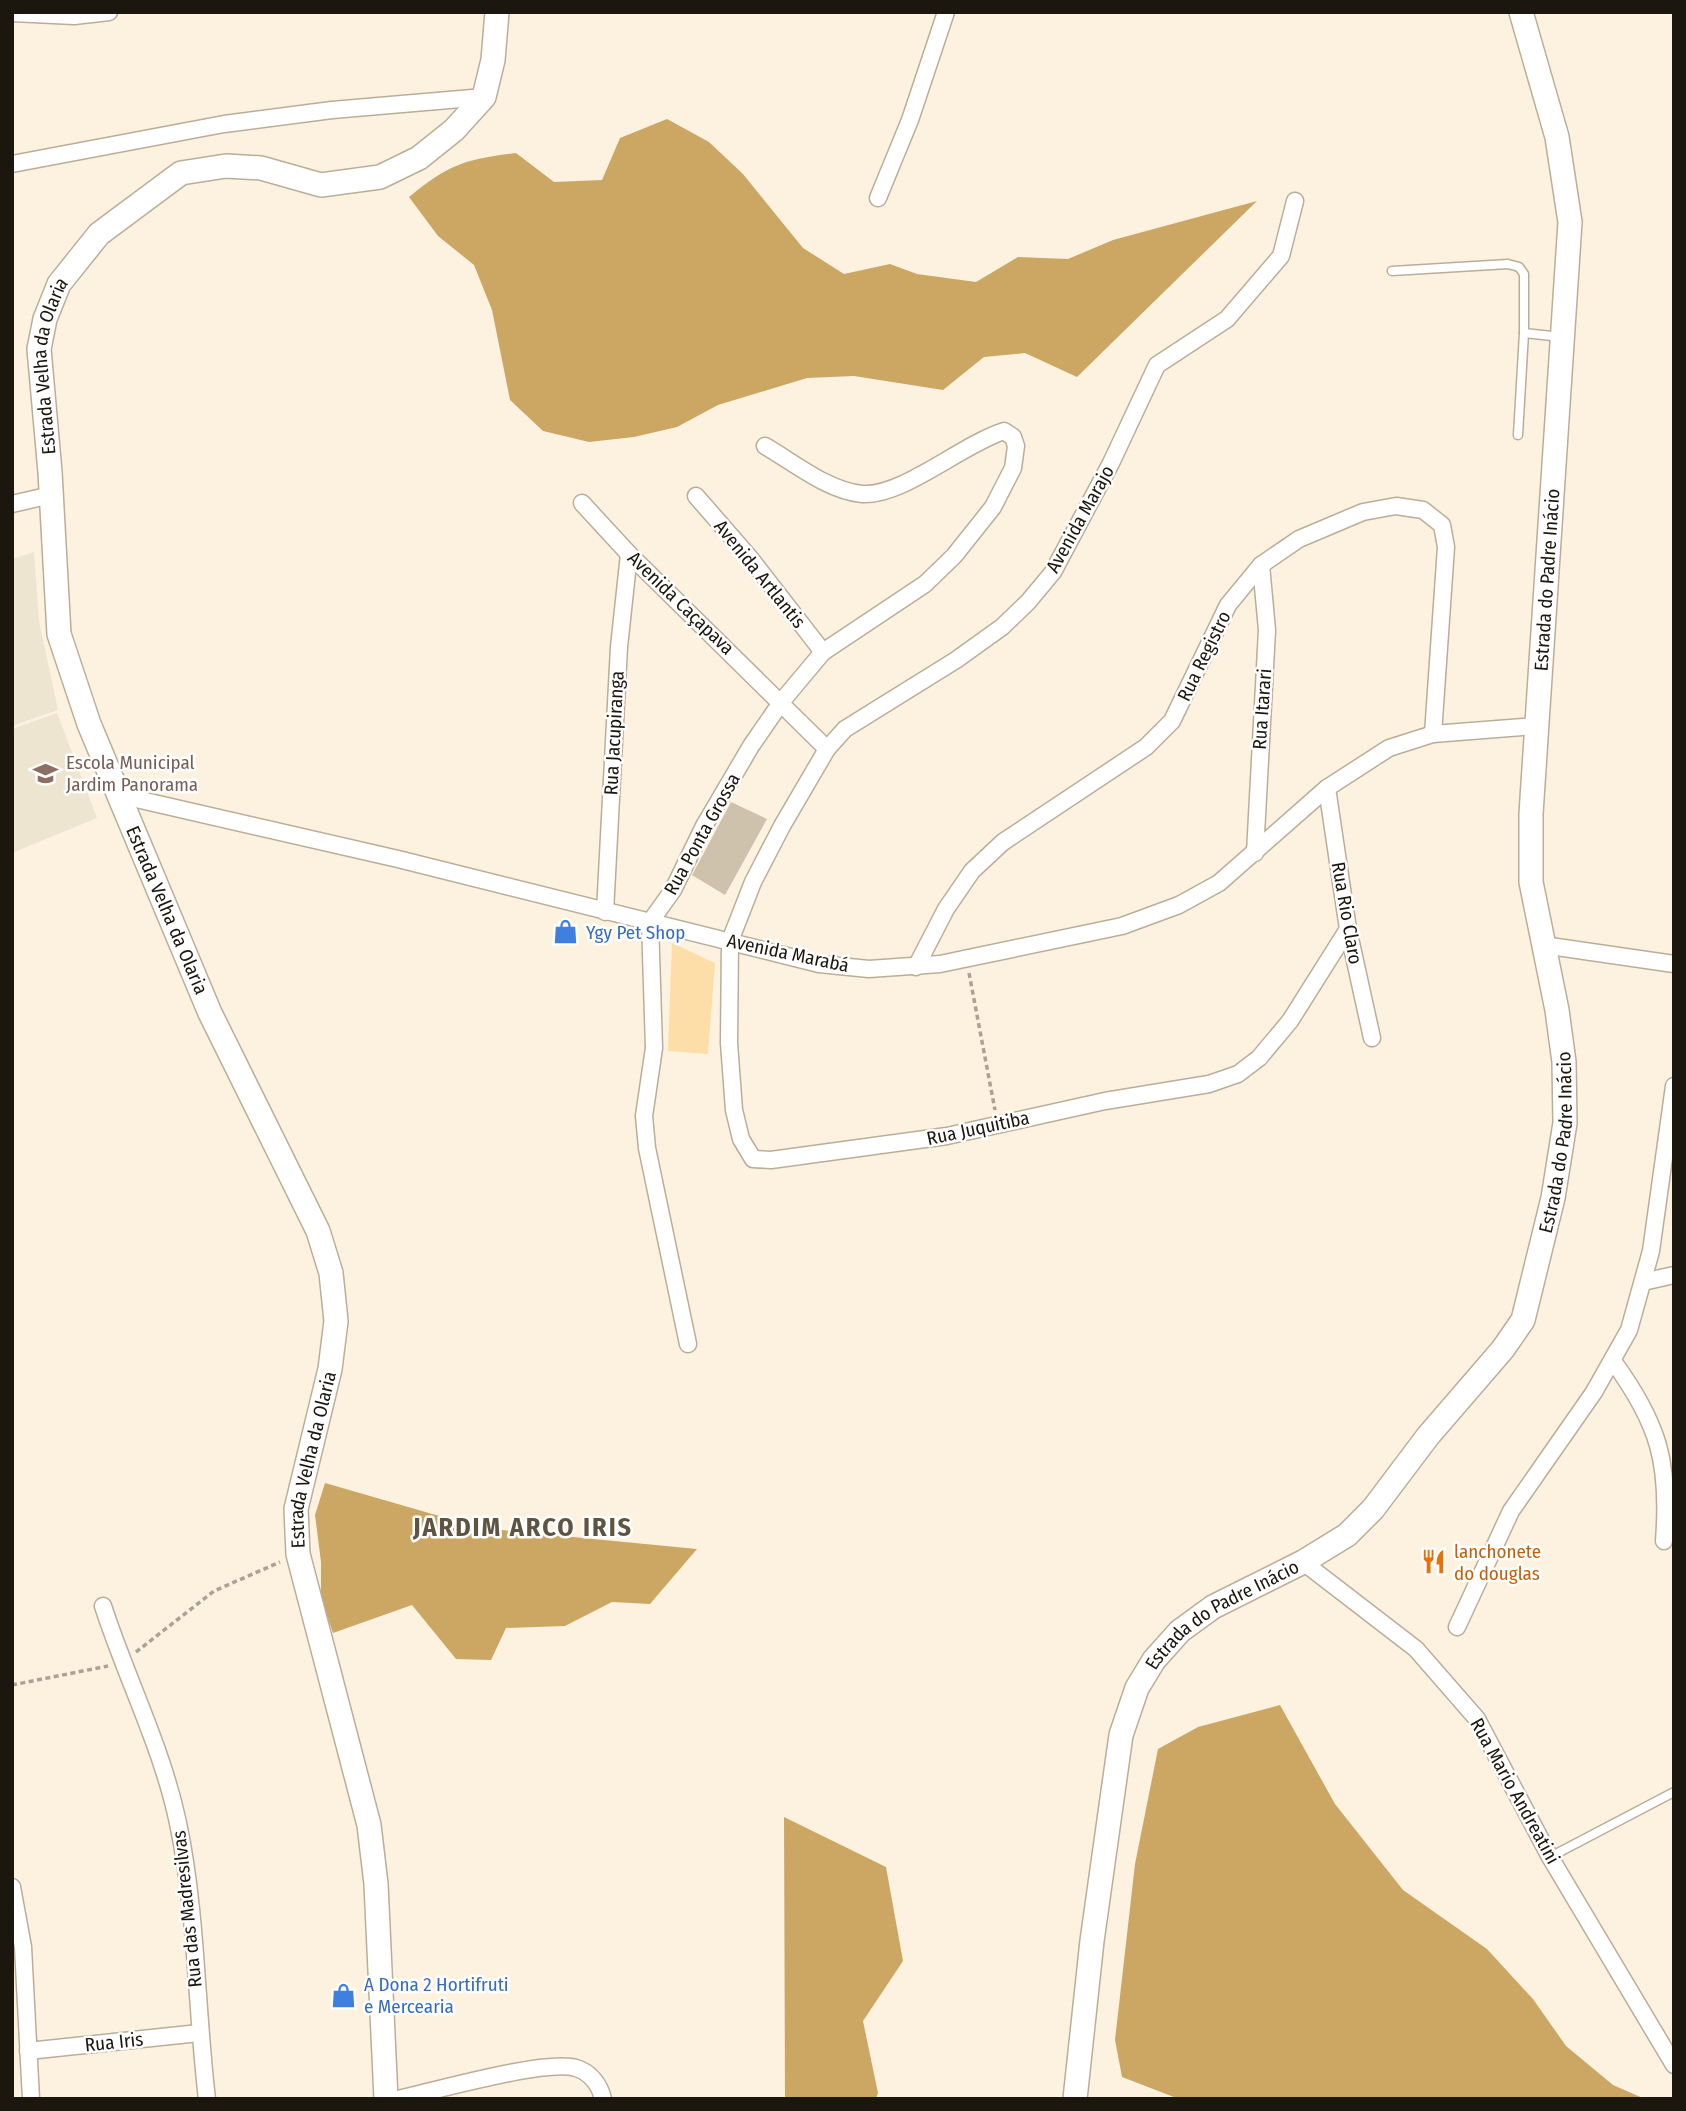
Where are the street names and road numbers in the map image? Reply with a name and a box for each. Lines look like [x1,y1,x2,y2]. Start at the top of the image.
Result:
street label: Estrada Velha da Olaria [28,272,72,456]
street label: Avenida Marajo [1041,461,1119,577]
street label: Estrada do Padre Inácio [1529,488,1564,672]
street label: Avenida Artlantis [709,515,811,633]
street label: Avenida Caçapava [623,546,739,660]
street label: Rua Registro [1172,607,1236,705]
street label: Rua Itarari [1248,668,1276,750]
street label: Rua Jacupiranga [599,670,629,796]
street label: Rua Ponta Grossa [659,769,745,899]
street label: Estrada Velha da Olaria [121,822,213,998]
street label: Rua Rio Claro [1327,860,1367,966]
street label: Avenida Marabá [725,929,851,977]
street label: Estrada do Padre Inácio [1533,1050,1577,1235]
street label: Rua Juquitiba [925,1106,1031,1150]
street label: Estrada Velha da Olaria [285,1369,341,1549]
street label: Estrada do Padre Inácio [1140,1555,1302,1673]
street label: Rua Mario Andreatini [1465,1714,1565,1868]
street label: Rua das Madresilvas [167,1829,207,1989]
street label: Rua Iris [84,2028,144,2056]

